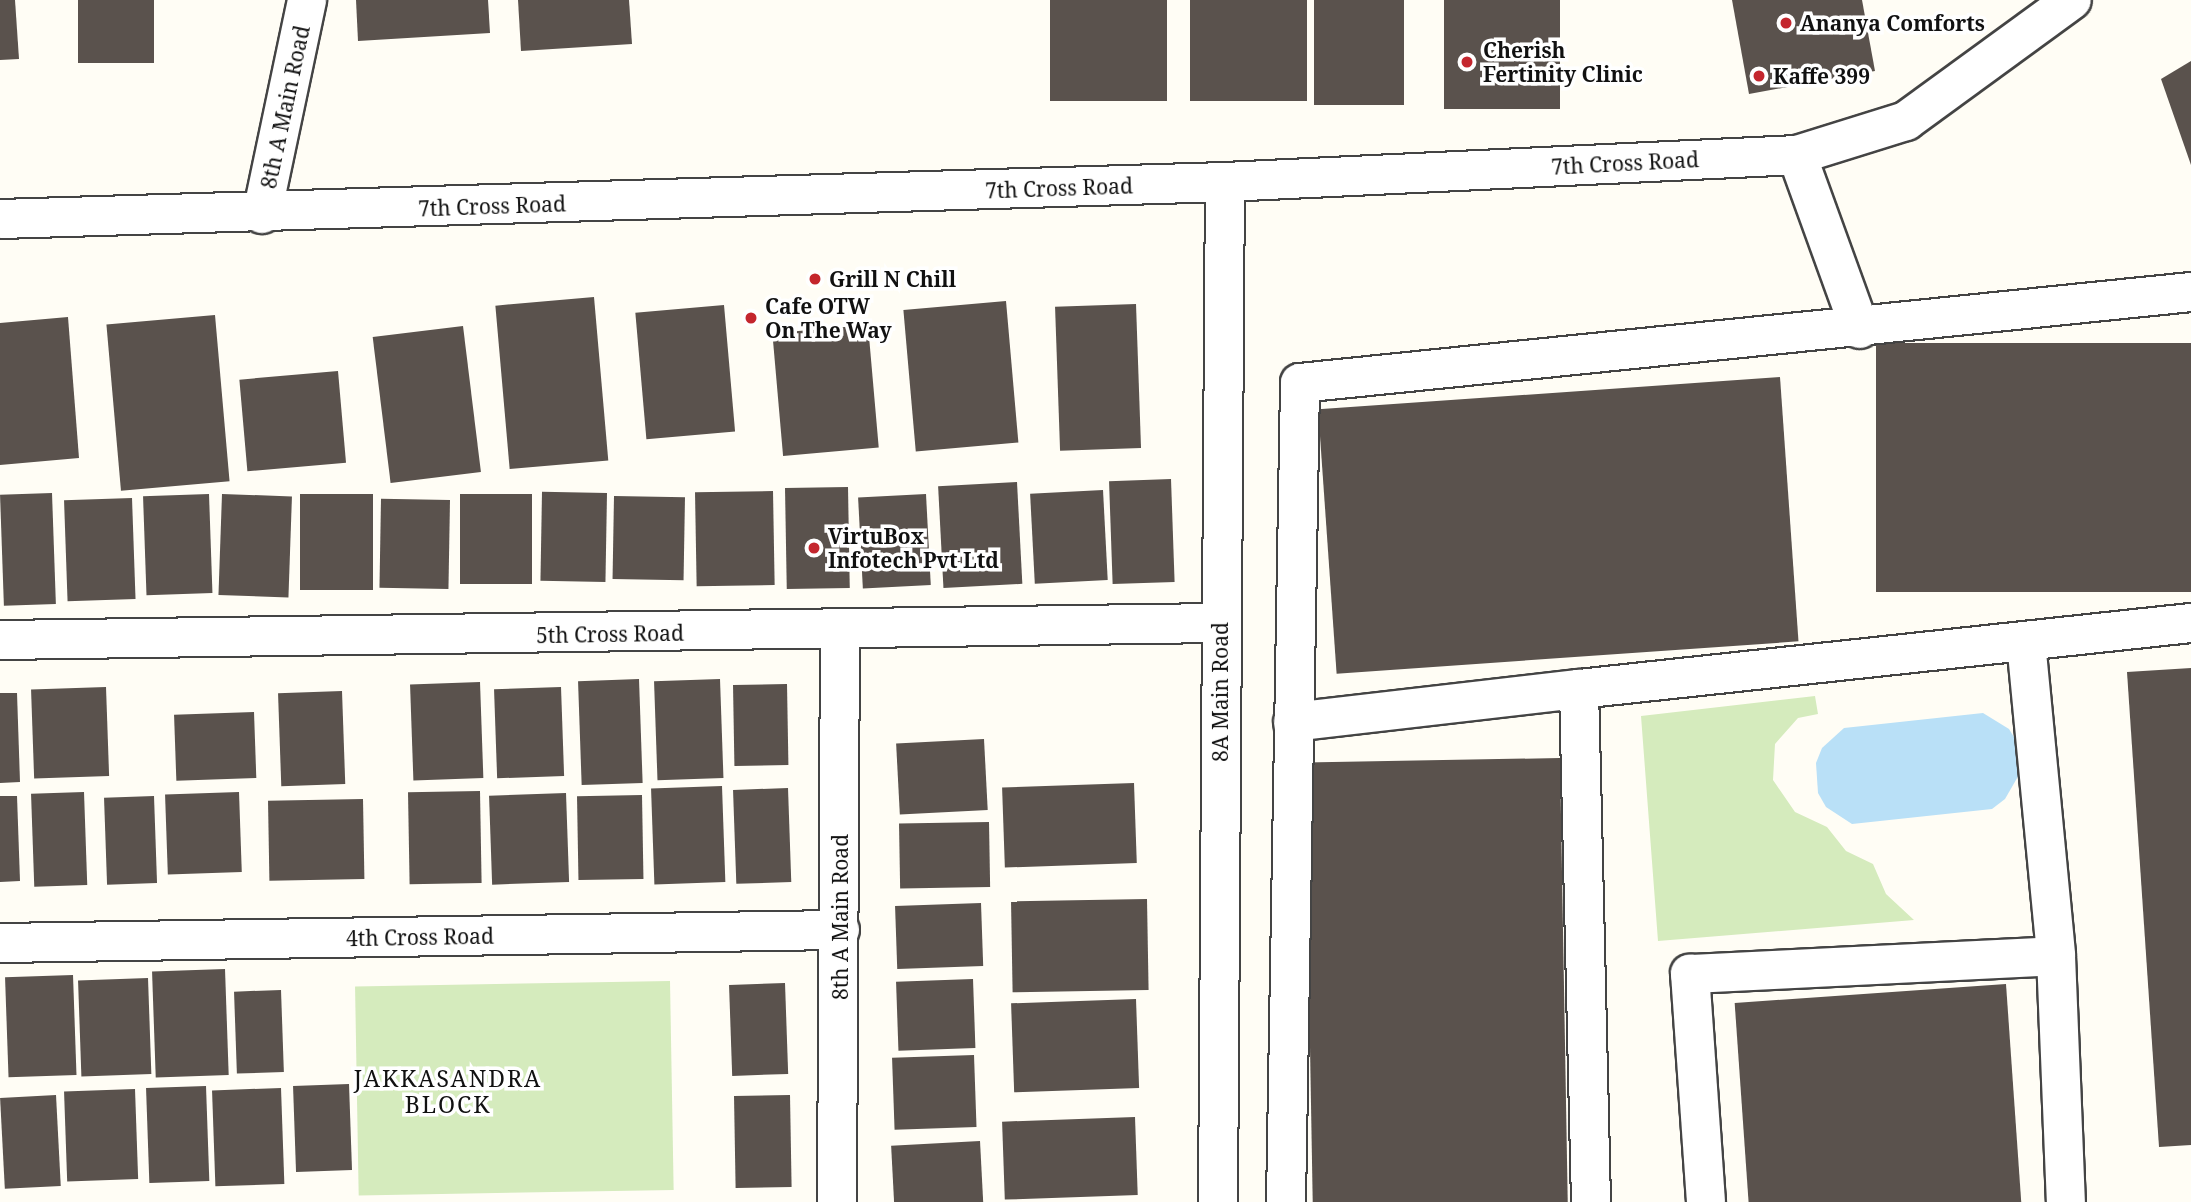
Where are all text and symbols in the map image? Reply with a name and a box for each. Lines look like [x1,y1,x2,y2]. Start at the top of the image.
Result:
place label: Ananya Comforts [1800,10,1985,36]
marker: Ananya Comforts [1778,15,1794,31]
street label: 8th A Main Road [255,23,315,191]
place label: Cherish Fertinity Clinic [1483,37,1643,87]
marker: Cherish Fertinity Clinic [1457,52,1477,72]
place label: Kaffe 399 [1773,63,1870,89]
marker: Kaffe 399 [1751,68,1767,84]
street label: 7th Cross Road [1551,147,1699,179]
street label: 7th Cross Road [985,173,1133,203]
street label: 7th Cross Road [418,191,566,221]
place label: Grill N Chill [829,266,956,292]
marker: Grill N Chill [807,271,823,287]
place label: Cafe OTW On The Way [765,293,892,343]
marker: Cafe OTW On The Way [743,310,759,326]
place label: VirtuBox Infotech Pvt Ltd [828,523,999,573]
marker: VirtuBox Infotech Pvt Ltd [806,540,822,556]
street label: 5th Cross Road [536,620,684,648]
street label: 8A Main Road [1207,622,1233,762]
street label: 8th A Main Road [827,834,853,1000]
street label: 4th Cross Road [346,923,494,951]
district label: JAKKASANDRA BLOCK [355,1064,541,1118]

